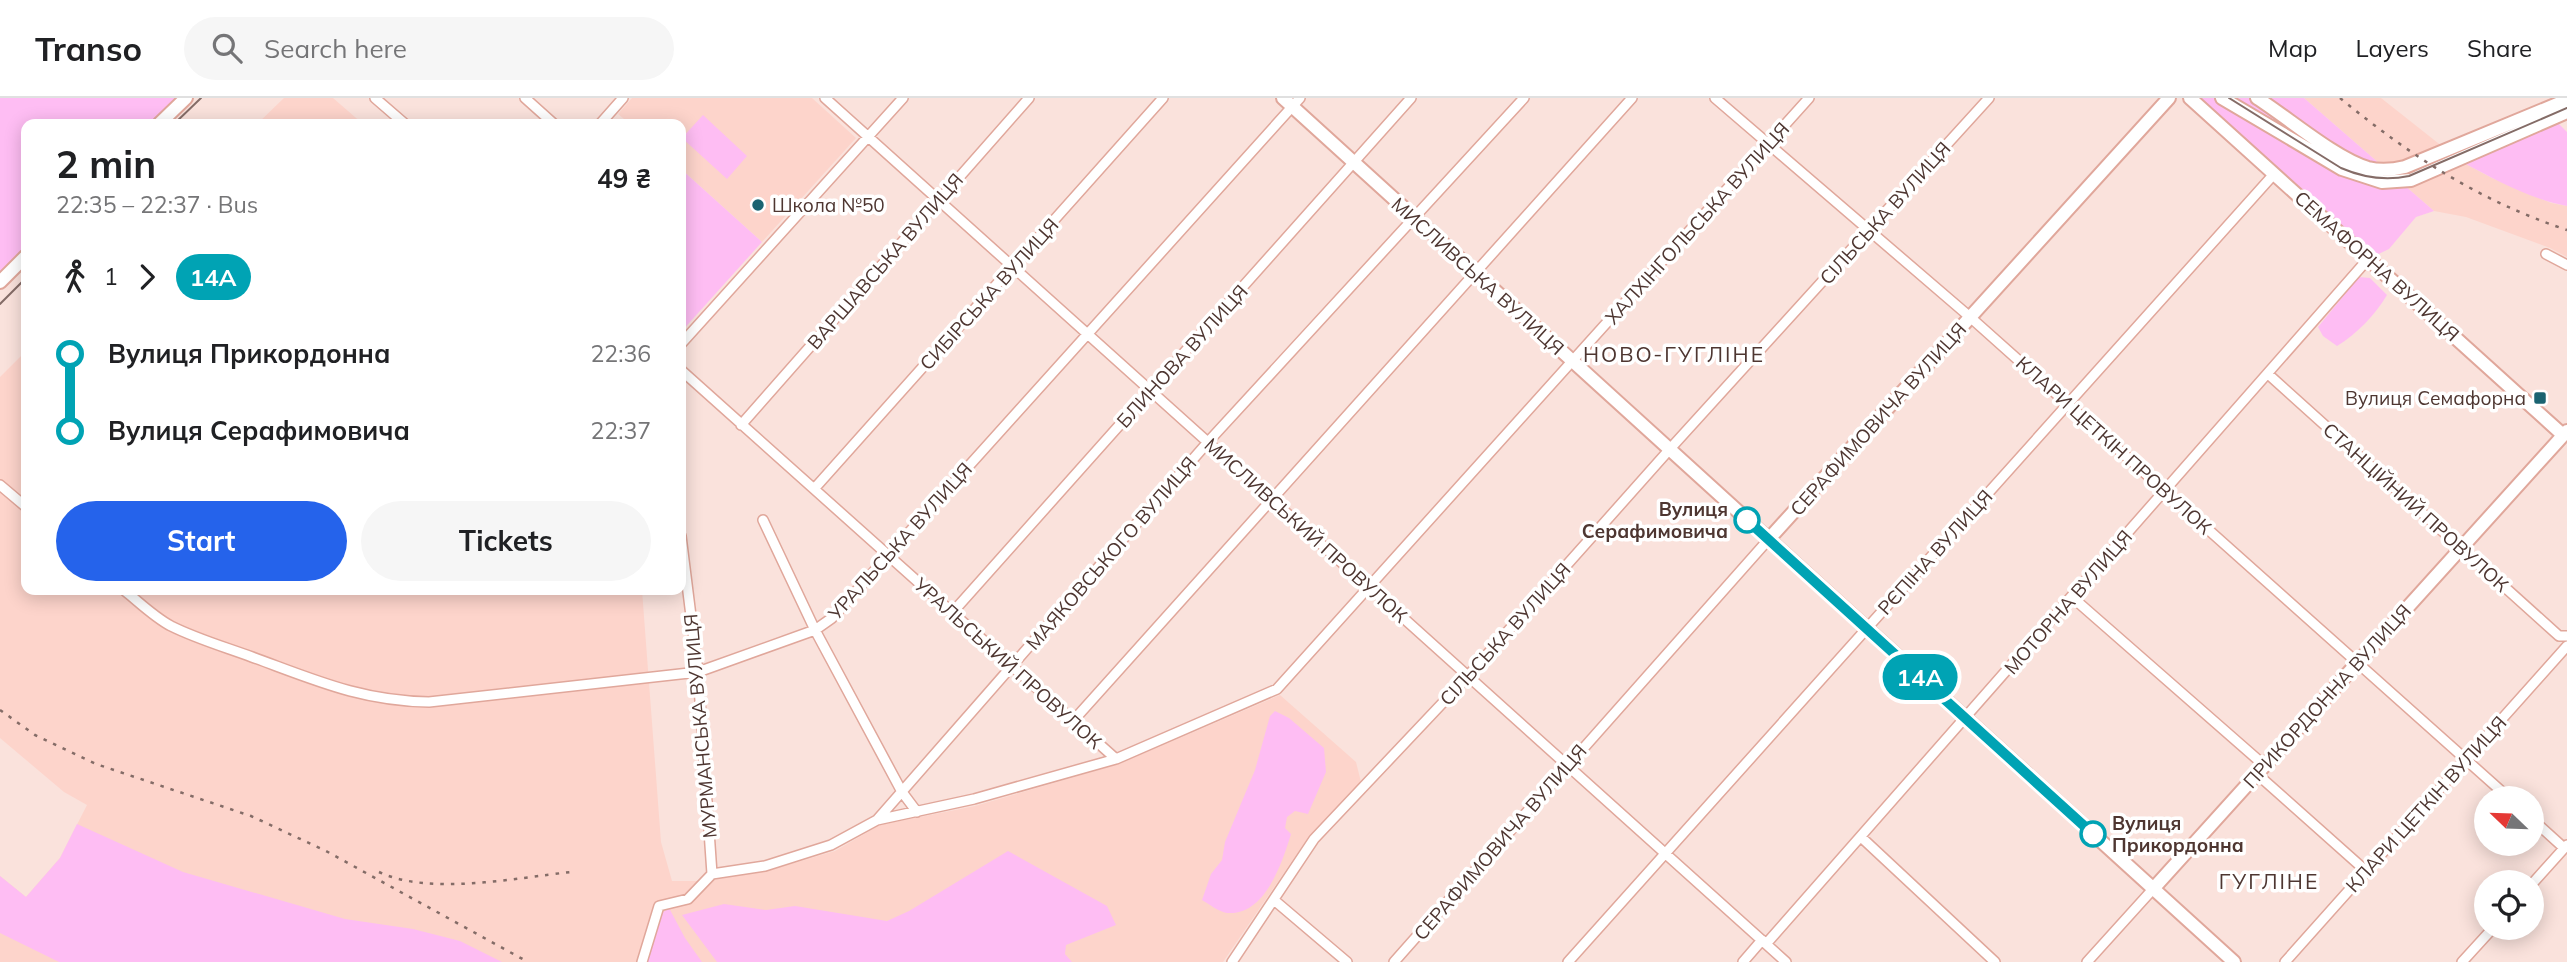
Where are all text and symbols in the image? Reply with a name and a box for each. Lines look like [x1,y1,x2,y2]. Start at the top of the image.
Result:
search box [184,17,674,80]
text: Transo [35,28,142,69]
icon: search [208,29,246,67]
text: Search here [264,32,407,65]
text: Map [2268,33,2317,63]
text: Layers [2355,33,2429,63]
text: Share [2467,33,2532,63]
street label: ХАЛХІНГОЛЬСЬКА ВУЛИЦЯ [1600,117,1794,329]
street label: СІЛЬСЬКА ВУЛИЦЯ [1814,137,1956,289]
text: 2 min [56,140,156,188]
text: 49 ₴ [597,162,651,195]
street label: ВАРШАВСЬКА ВУЛИЦЯ [802,168,968,354]
street label: СЕМАФОРНА ВУЛИЦЯ [2290,186,2464,346]
text: 22:35 – 22:37 · Bus [56,190,258,219]
street label: МИСЛИВСЬКА ВУЛИЦЯ [1387,192,1569,360]
place label: Школа №50 [772,193,885,217]
marker: Школа №50 [750,197,766,213]
street label: СИБІРСЬКА ВУЛИЦЯ [914,213,1064,375]
icon: walk [56,258,94,296]
icon: forward [128,258,166,296]
text: 1 [104,262,118,291]
text: 14А [190,262,237,292]
street label: БЛИНОВА ВУЛИЦЯ [1111,279,1253,433]
street label: СЕРАФИМОВИЧА ВУЛИЦЯ [1785,317,1971,521]
text: Вулиця Прикордонна [108,337,390,370]
text: 22:36 [591,339,651,368]
district label: НОВО-ГУГЛІНЕ [1583,341,1765,367]
street label: КЛАРИ ЦЕТКІН ПРОВУЛОК [2011,351,2217,540]
place label: Вулиця Семафорна [2345,386,2526,410]
marker: Вулиця Семафорна [2532,390,2548,406]
text: Вулиця Серафимовича [108,414,410,447]
text: 22:37 [591,416,651,445]
street label: СТАНЦІЙНИЙ ПРОВУЛОК [2318,417,2514,597]
street label: МИСЛИВСЬКИЙ ПРОВУЛОК [1200,433,1413,628]
street label: МАЯКОВСЬКОГО ВУЛИЦЯ [1021,451,1201,655]
street label: УРАЛЬСЬКА ВУЛИЦЯ [822,457,977,625]
street label: РЄПІНА ВУЛИЦЯ [1872,484,1998,620]
place label: Вулиця Серафимовича [1582,497,1728,543]
button: Start [56,501,347,581]
button: Tickets [361,501,651,581]
marker: Вулиця Серафимовича [1734,507,1760,533]
street label: МОТОРНА ВУЛИЦЯ [1999,525,2137,679]
street label: СІЛЬСЬКА ВУЛИЦЯ [1434,558,1576,710]
street label: УРАЛЬСЬКИЙ ПРОВУЛОК [908,572,1107,754]
street label: ПРИКОРДОННА ВУЛИЦЯ [2238,599,2416,793]
street label: МУРМАНСЬКА ВУЛИЦЯ [678,613,722,839]
line badge: 14А [1880,654,1960,700]
text: 14А [1897,662,1943,692]
street label: КЛАРИ ЦЕТКІН ВУЛИЦЯ [2340,711,2512,897]
street label: СЕРАФИМОВИЧА ВУЛИЦЯ [1408,739,1592,945]
north arrow [2474,786,2544,856]
map controls [2474,786,2544,940]
place label: Вулиця Прикордонна [2112,811,2244,857]
marker: Вулиця Прикордонна [2080,821,2106,847]
district label: ГУГЛІНЕ [2219,868,2319,894]
button: locate [2474,870,2544,940]

